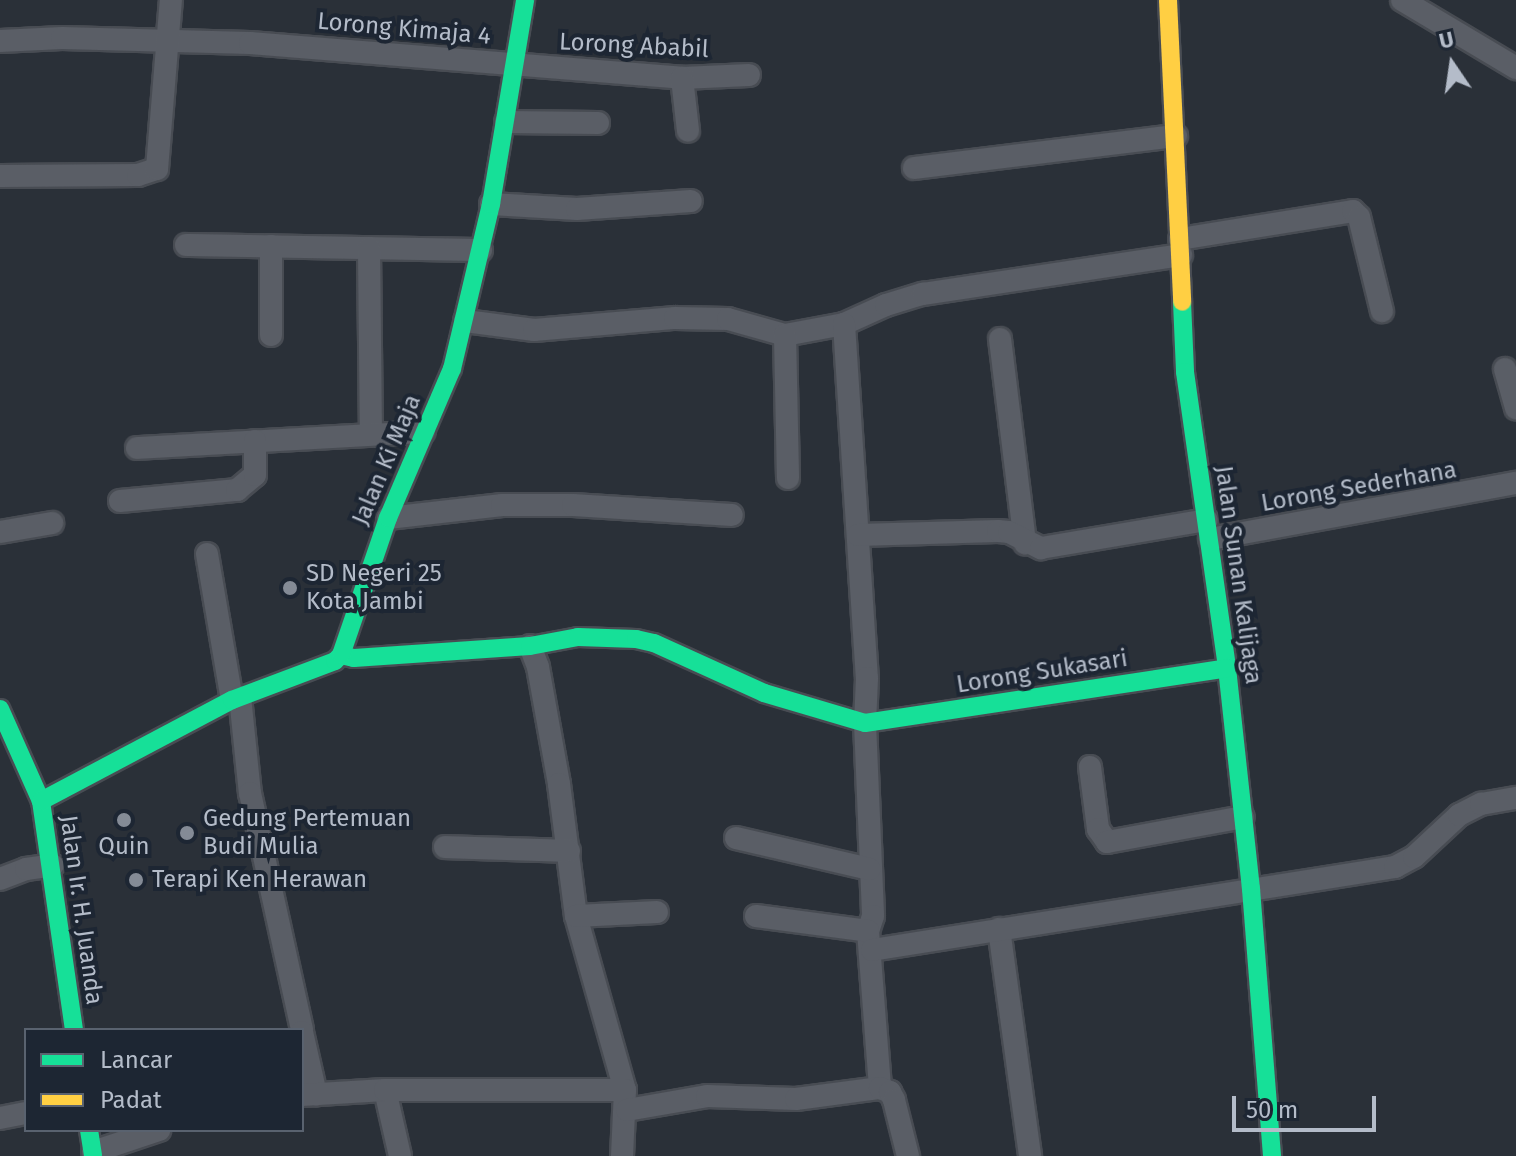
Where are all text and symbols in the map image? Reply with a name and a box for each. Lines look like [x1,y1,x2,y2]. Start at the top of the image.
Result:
street label: Lorong Kimaja 4 [316,7,492,51]
north arrow [1412,24,1492,104]
text: U [1436,25,1456,55]
street label: Lorong Ababil [558,28,710,64]
street label: Jalan Ki Maja [347,390,427,530]
street label: Lorong Sederhana [1259,456,1459,518]
street label: Jalan Sunan Kalijaga [1208,464,1268,686]
place label: SD Negeri 25 Kota Jambi [306,560,442,616]
marker: SD Negeri 25 Kota Jambi [281,579,299,597]
street label: Lorong Sukasari [954,644,1130,700]
place label: Gedung Pertemuan Budi Mulia [203,805,411,861]
marker: Quin [115,811,133,829]
street label: Jalan Ir. H. Juanda [53,813,109,1007]
marker: Gedung Pertemuan Budi Mulia [178,824,196,842]
place label: Quin [98,833,150,861]
place label: Terapi Ken Herawan [152,866,367,894]
marker: Terapi Ken Herawan [127,871,145,889]
legend [24,1028,304,1132]
text: Lancar [100,1046,172,1074]
scale bar [1236,1080,1380,1130]
text: Padat [100,1086,162,1114]
text: 50 m [1246,1096,1298,1124]

